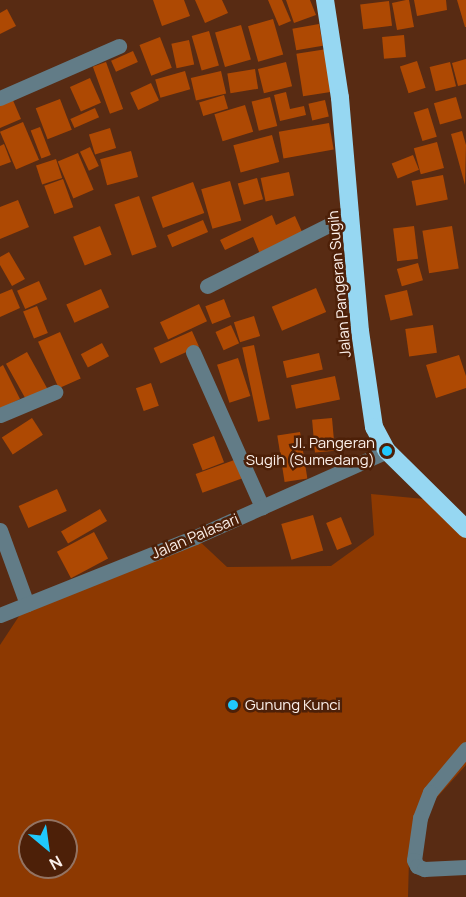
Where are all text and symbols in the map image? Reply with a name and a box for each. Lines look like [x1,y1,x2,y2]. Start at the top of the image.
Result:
street label: Jalan Pangeran Sugih [324,210,354,358]
place label: Jl. Pangeran Sugih (Sumedang) [246,433,375,468]
marker: Jl. Pangeran Sugih (Sumedang) [380,444,394,458]
street label: Jalan Palasari [149,510,241,562]
place label: Gunung Kunci [245,696,341,714]
marker: Gunung Kunci [226,698,240,712]
north arrow [18,819,78,879]
text: N [45,851,66,875]

